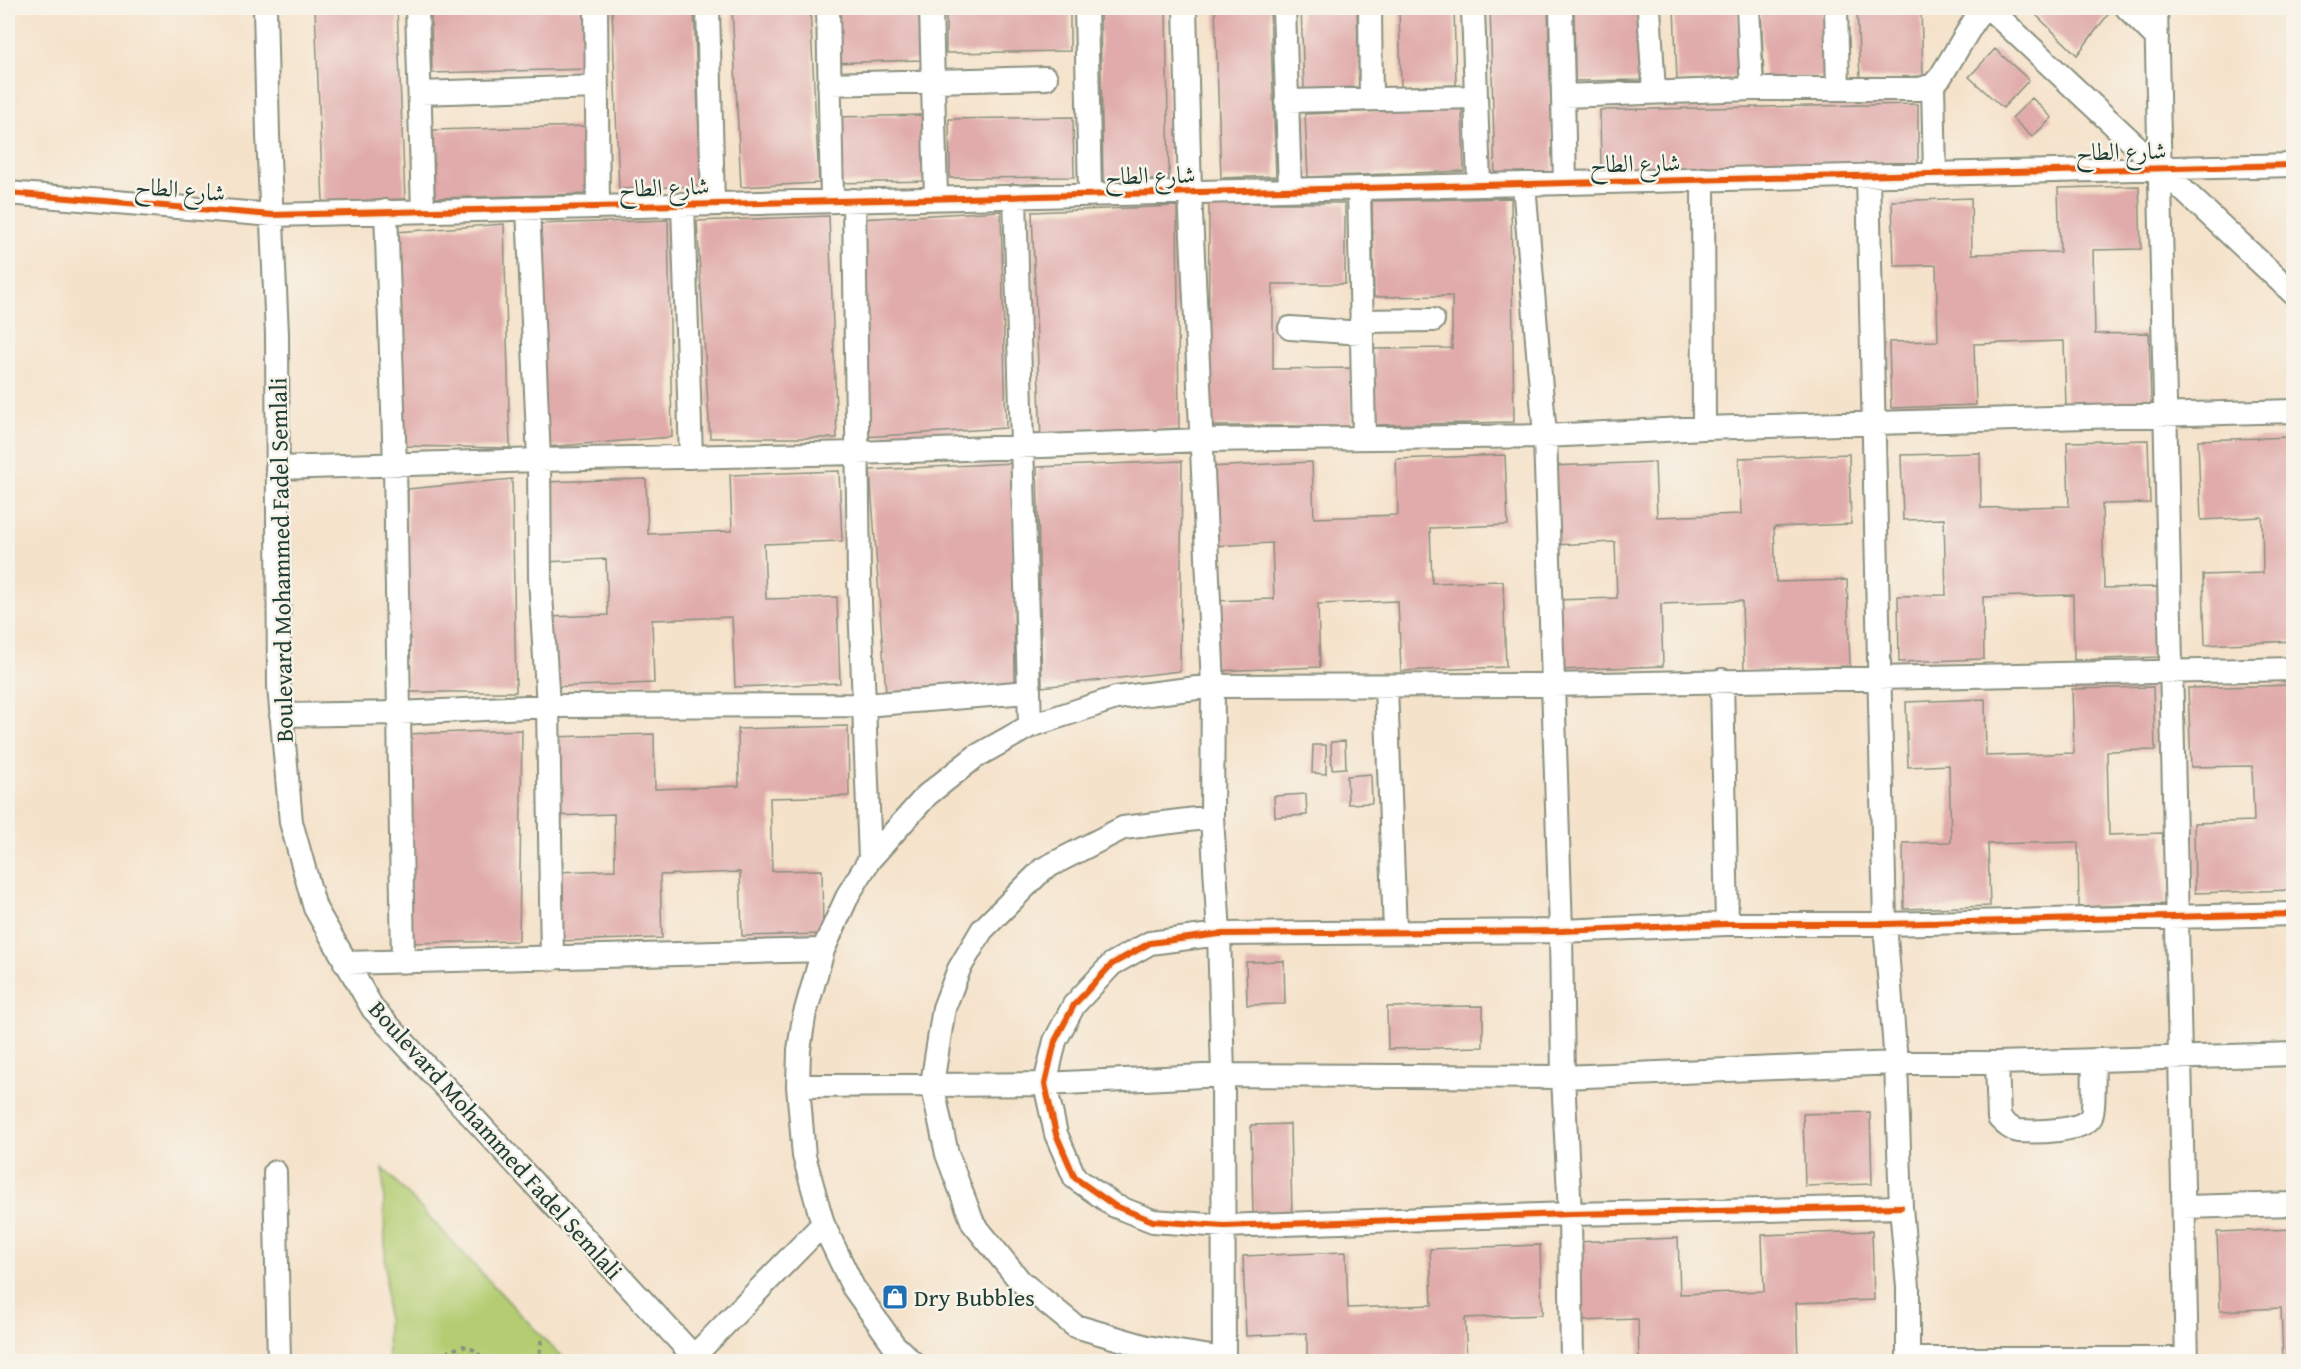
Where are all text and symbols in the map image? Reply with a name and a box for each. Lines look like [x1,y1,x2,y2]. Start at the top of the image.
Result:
street label: شارع الطاح [2075,133,2167,173]
street label: شارع الطاح [1589,145,1681,185]
street label: شارع الطاح [1104,157,1196,197]
street label: شارع الطاح [133,168,227,214]
street label: شارع الطاح [618,168,710,210]
street label: Boulevard Mohammed Fadel Semlali [260,377,302,743]
street label: Boulevard Mohammed Fadel Semlali [361,993,631,1288]
place label: Dry Bubbles [914,1280,1035,1315]
shop icon: Dry Bubbles [880,1282,910,1312]

